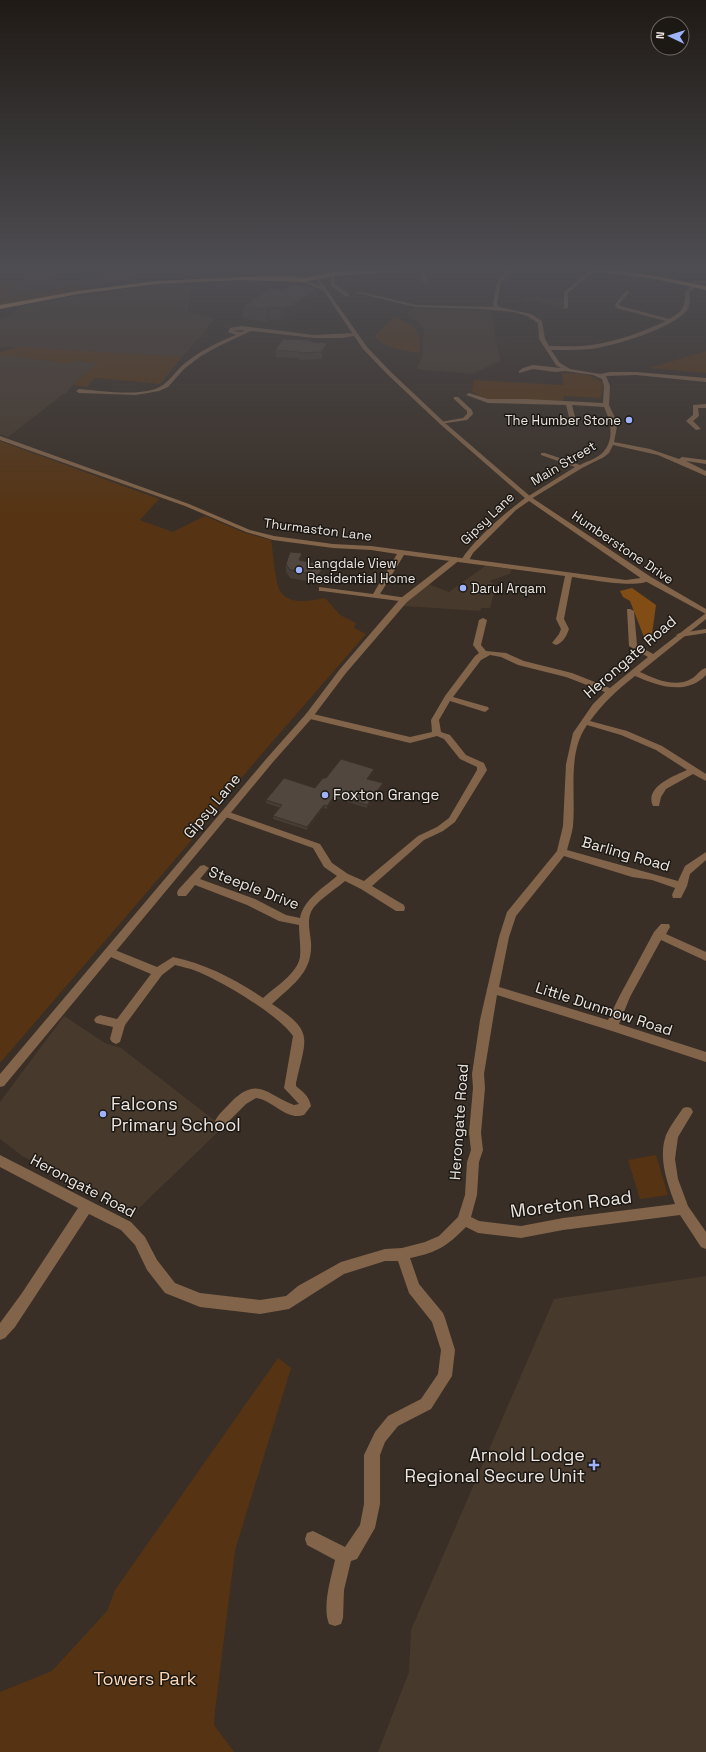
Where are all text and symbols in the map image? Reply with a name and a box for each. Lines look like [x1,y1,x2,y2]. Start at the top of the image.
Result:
north arrow [650,16,690,56]
text: N [653,31,667,39]
place label: The Humber Stone [505,412,621,429]
marker: The Humber Stone [624,415,634,425]
street label: Main Street [528,437,599,490]
street label: Gipsy Lane [457,488,518,548]
street label: Humberstone Drive [569,507,677,588]
street label: Thurmaston Lane [263,514,373,545]
place label: Langdale View Residential Home [307,555,415,587]
marker: Langdale View Residential Home [294,565,304,575]
place label: Darul Arqam [471,580,546,597]
marker: Darul Arqam [458,583,468,593]
street label: Herongate Road [579,611,680,702]
street label: Gipsy Lane [179,769,244,842]
place label: Foxton Grange [333,785,439,804]
marker: Foxton Grange [320,790,330,800]
street label: Barling Road [580,832,673,875]
street label: Steeple Drive [206,862,302,914]
street label: Little Dunmow Road [533,977,675,1040]
street label: Herongate Road [445,1063,472,1181]
place label: Falcons Primary School [111,1092,241,1136]
marker: Falcons Primary School [98,1109,108,1119]
street label: Herongate Road [27,1150,139,1221]
street label: Moreton Road [509,1185,633,1222]
place label: Arnold Lodge Regional Secure Unit [405,1443,585,1487]
marker: Arnold Lodge Regional Secure Unit [588,1459,600,1471]
park label: Towers Park [94,1667,197,1690]

